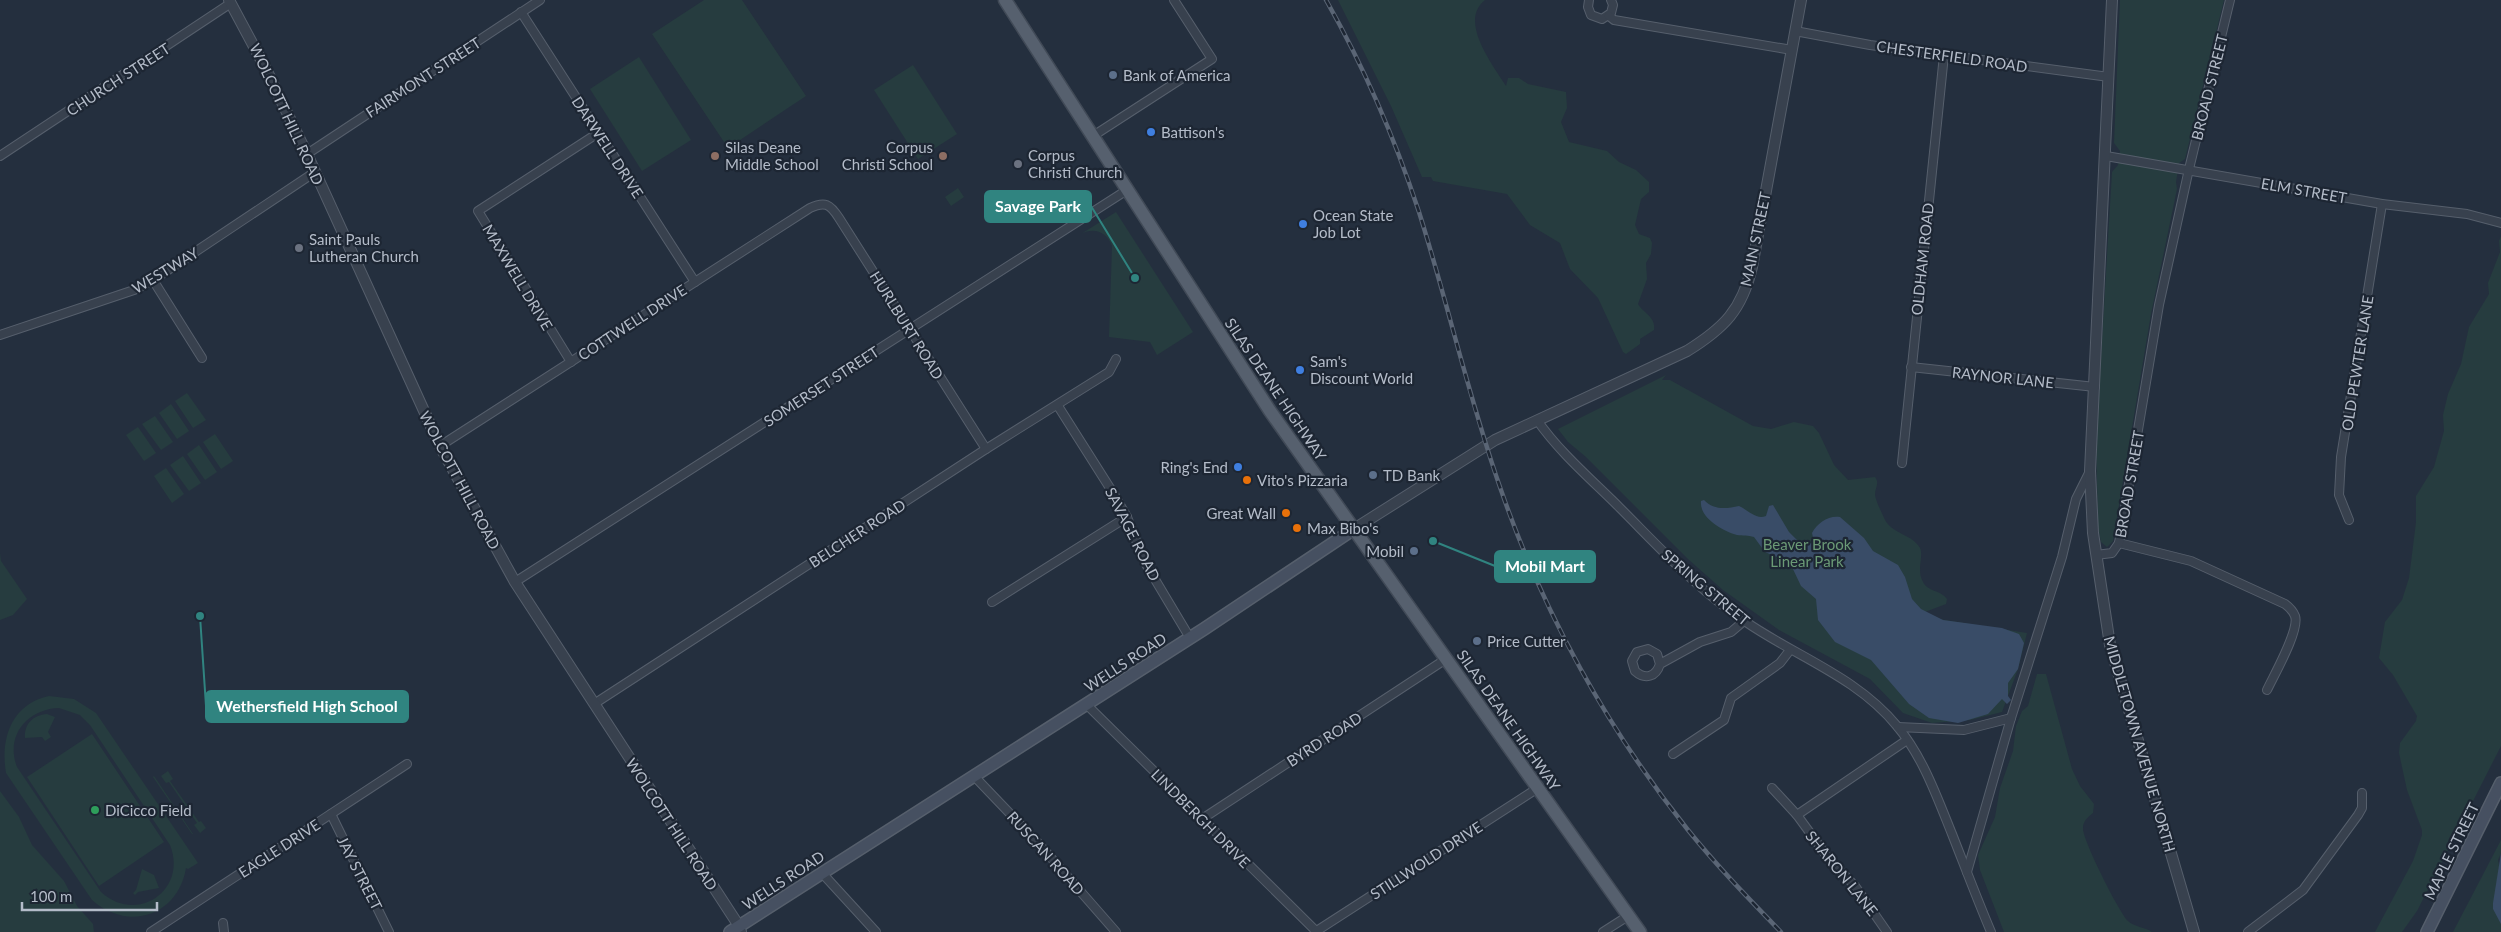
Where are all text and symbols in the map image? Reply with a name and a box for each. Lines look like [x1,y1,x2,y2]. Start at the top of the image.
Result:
street label: BROAD STREET [2187,32,2231,142]
street label: FAIRMONT STREET [362,33,484,121]
street label: CHESTERFIELD ROAD [1875,37,2029,75]
street label: CHURCH STREET [63,39,173,119]
street label: WOLCOTT HILL ROAD [246,40,328,188]
place label: Bank of America [1123,66,1231,84]
marker: Bank of America [1107,69,1119,81]
street label: DARWELL DRIVE [569,93,647,201]
place label: Battison's [1161,123,1225,141]
marker: Battison's [1145,126,1157,138]
place label: Silas Deane Middle School [725,138,819,173]
place label: Corpus Christi School [842,138,933,173]
place label: Corpus Christi Church [1028,146,1122,181]
marker: Silas Deane Middle School [709,150,721,162]
marker: Corpus Christi School [937,150,949,162]
marker: Corpus Christi Church [1012,158,1024,170]
street label: ELM STREET [2260,174,2348,206]
street label: MAIN STREET [1736,190,1774,288]
callout: Savage Park [985,191,1091,222]
text: Savage Park [995,196,1081,215]
street label: OLDHAM ROAD [1907,202,1937,316]
place label: Ocean State Job Lot [1313,206,1393,241]
marker: Ocean State Job Lot [1297,218,1309,230]
street label: MAXWELL DRIVE [479,221,557,333]
place label: Saint Pauls Lutheran Church [309,230,419,265]
marker: Saint Pauls Lutheran Church [293,242,305,254]
street label: WESTWAY [128,243,202,297]
street label: HURLBURT ROAD [866,268,948,382]
street label: COTTWELL DRIVE [574,280,690,364]
street label: OLD PEWTER LANE [2337,294,2377,432]
street label: SILAS DEANE HIGHWAY [1222,314,1331,464]
street label: SOMERSET STREET [760,342,882,430]
place label: Sam's Discount World [1310,352,1413,387]
street label: RAYNOR LANE [1951,363,2055,391]
marker: Sam's Discount World [1294,364,1306,376]
street label: WOLCOTT HILL ROAD [416,408,504,552]
street label: BROAD STREET [2111,429,2147,539]
place label: Ring's End [1160,458,1228,476]
marker: Ring's End [1232,461,1244,473]
place label: TD Bank [1383,466,1441,484]
marker: TD Bank [1367,469,1379,481]
place label: Vito's Pizzaria [1257,471,1348,489]
marker: Vito's Pizzaria [1241,474,1253,486]
street label: SAVAGE ROAD [1102,484,1164,584]
street label: BELCHER ROAD [805,495,909,571]
place label: Great Wall [1206,504,1276,522]
marker: Great Wall [1280,507,1292,519]
place label: Max Bibo's [1307,519,1379,537]
marker: Max Bibo's [1291,522,1303,534]
park label: Beaver Brook Linear Park [1763,535,1852,570]
place label: Mobil [1366,542,1404,560]
marker: Mobil [1408,545,1420,557]
street label: SPRING STREET [1658,545,1754,629]
callout: Mobil Mart [1495,551,1595,582]
text: Mobil Mart [1505,556,1585,575]
street label: WELLS ROAD [1081,629,1169,695]
place label: Price Cutter [1487,632,1566,650]
street label: MIDDLETOWN AVENUE NORTH [2101,634,2179,854]
marker: Price Cutter [1471,635,1483,647]
street label: SILAS DEANE HIGHWAY [1454,646,1565,794]
callout: Wethersfield High School [206,691,408,722]
text: Wethersfield High School [216,696,398,715]
street label: BYRD ROAD [1283,708,1365,770]
street label: WOLCOTT HILL ROAD [622,754,722,894]
street label: LINDBERGH DRIVE [1148,765,1254,871]
street label: MAPLE STREET [2420,799,2482,903]
place label: DiCicco Field [105,801,192,819]
marker: DiCicco Field [89,804,101,816]
street label: RUSCAN ROAD [1004,807,1088,899]
street label: EAGLE DRIVE [235,815,323,881]
street label: STILLWOLD DRIVE [1367,817,1485,903]
street label: SHARON LANE [1802,827,1882,919]
street label: JAY STREET [334,833,386,913]
street label: WELLS ROAD [739,847,827,913]
scale bar [22,880,158,912]
text: 100 m [30,887,72,905]

